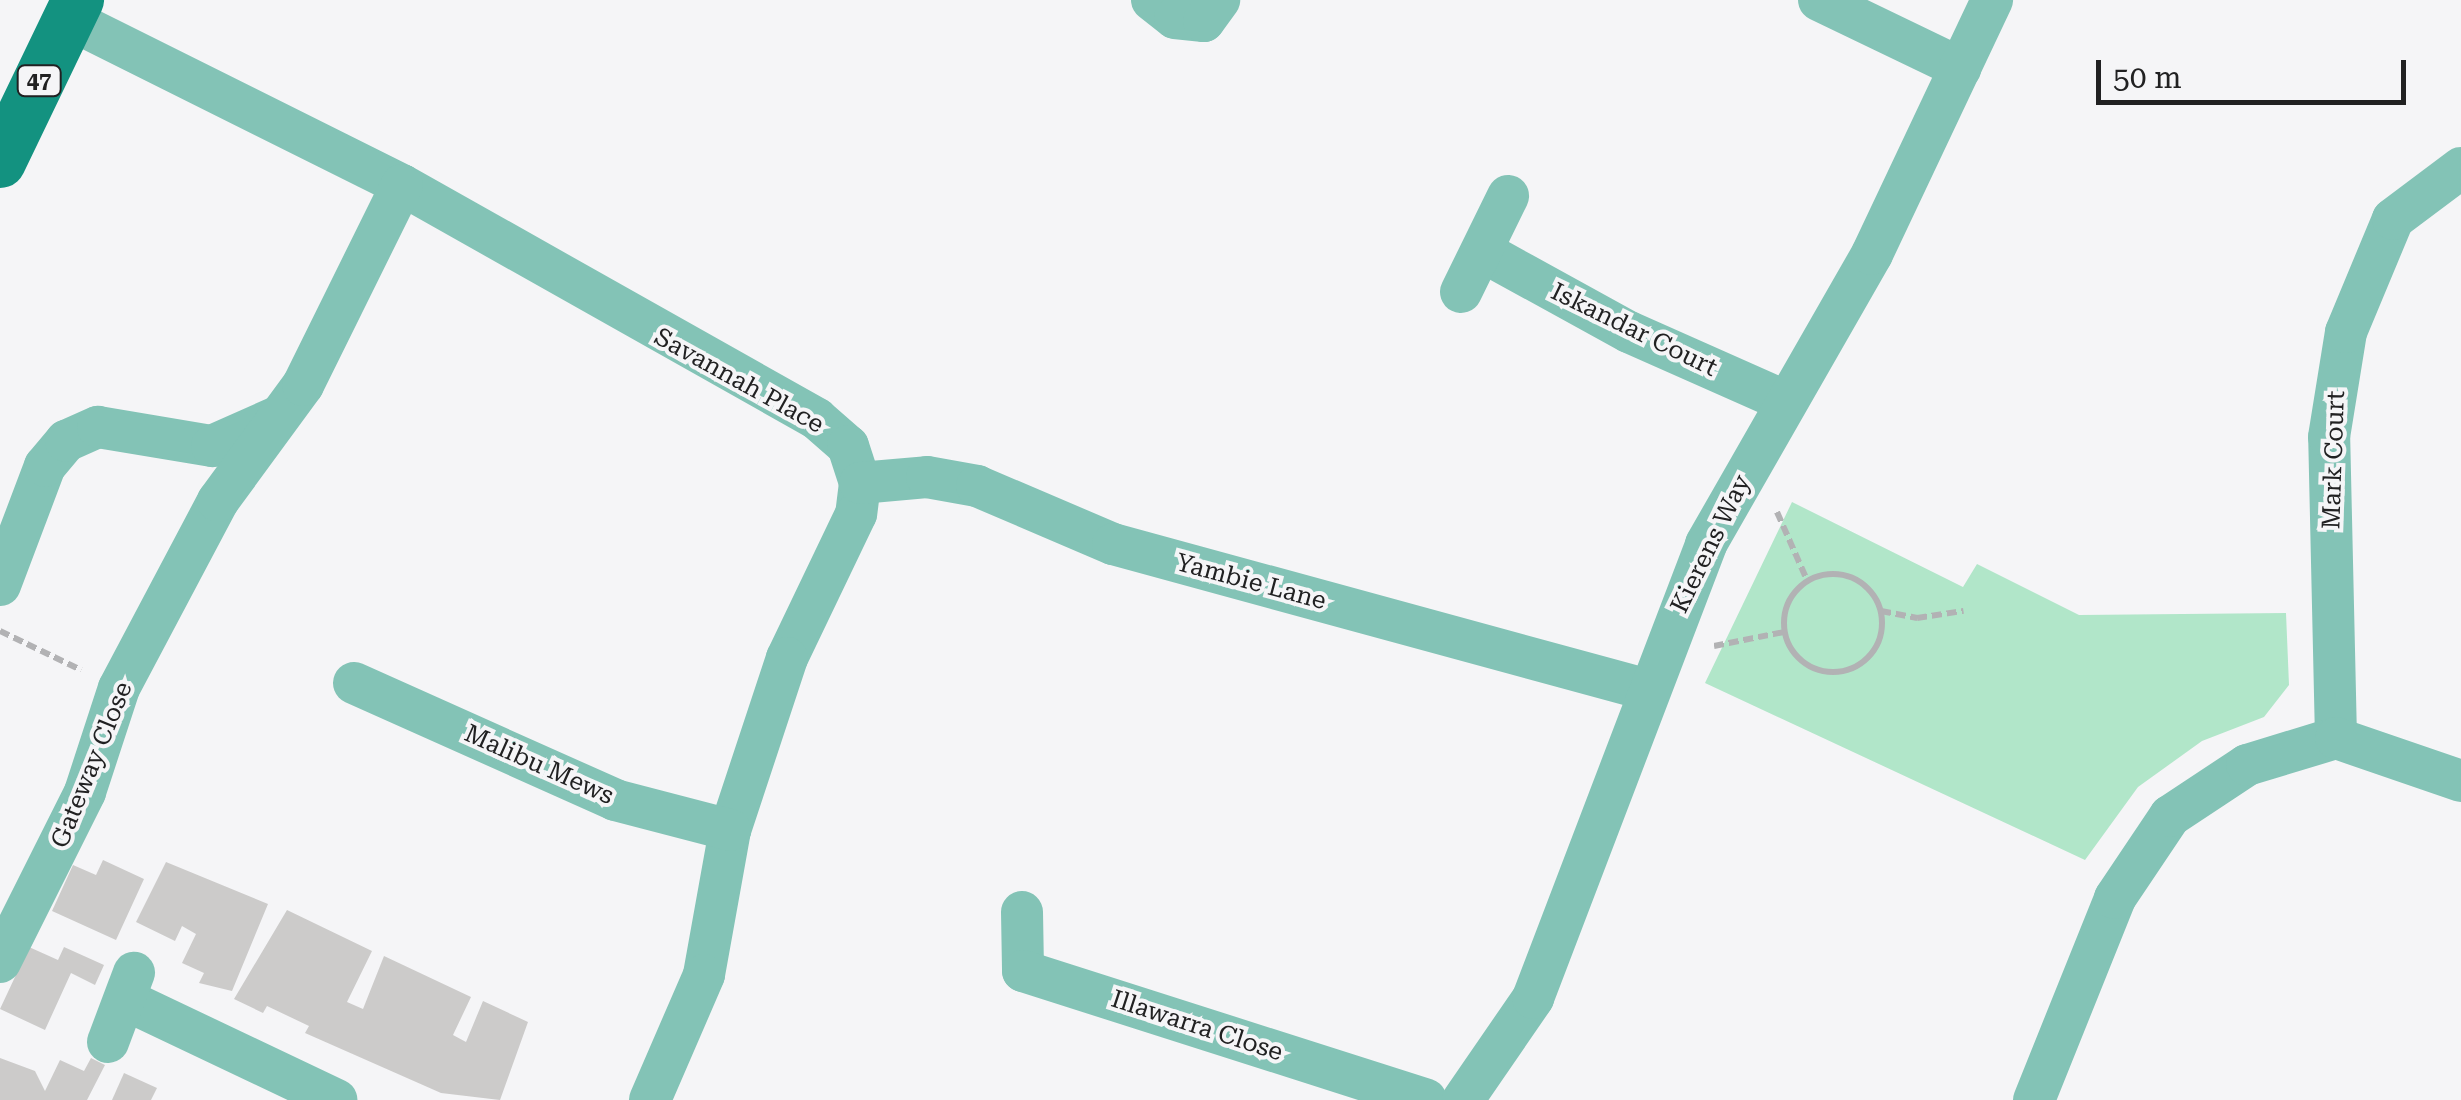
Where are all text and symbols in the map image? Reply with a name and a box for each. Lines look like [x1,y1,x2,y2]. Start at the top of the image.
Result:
scale bar [2101,40,2411,102]
text: 50 m [2113,60,2182,95]
road number: 47 [16,64,62,98]
street label: Iskandar Court [1546,277,1722,383]
street label: Savannah Place [649,322,829,440]
street label: Mark Court [2317,390,2351,530]
street label: Kierens Way [1665,470,1757,618]
street label: Yambie Lane [1173,548,1329,616]
street label: Gateway Close [45,678,139,852]
street label: Malibu Mews [460,719,618,811]
street label: Illawarra Close [1108,984,1286,1068]

